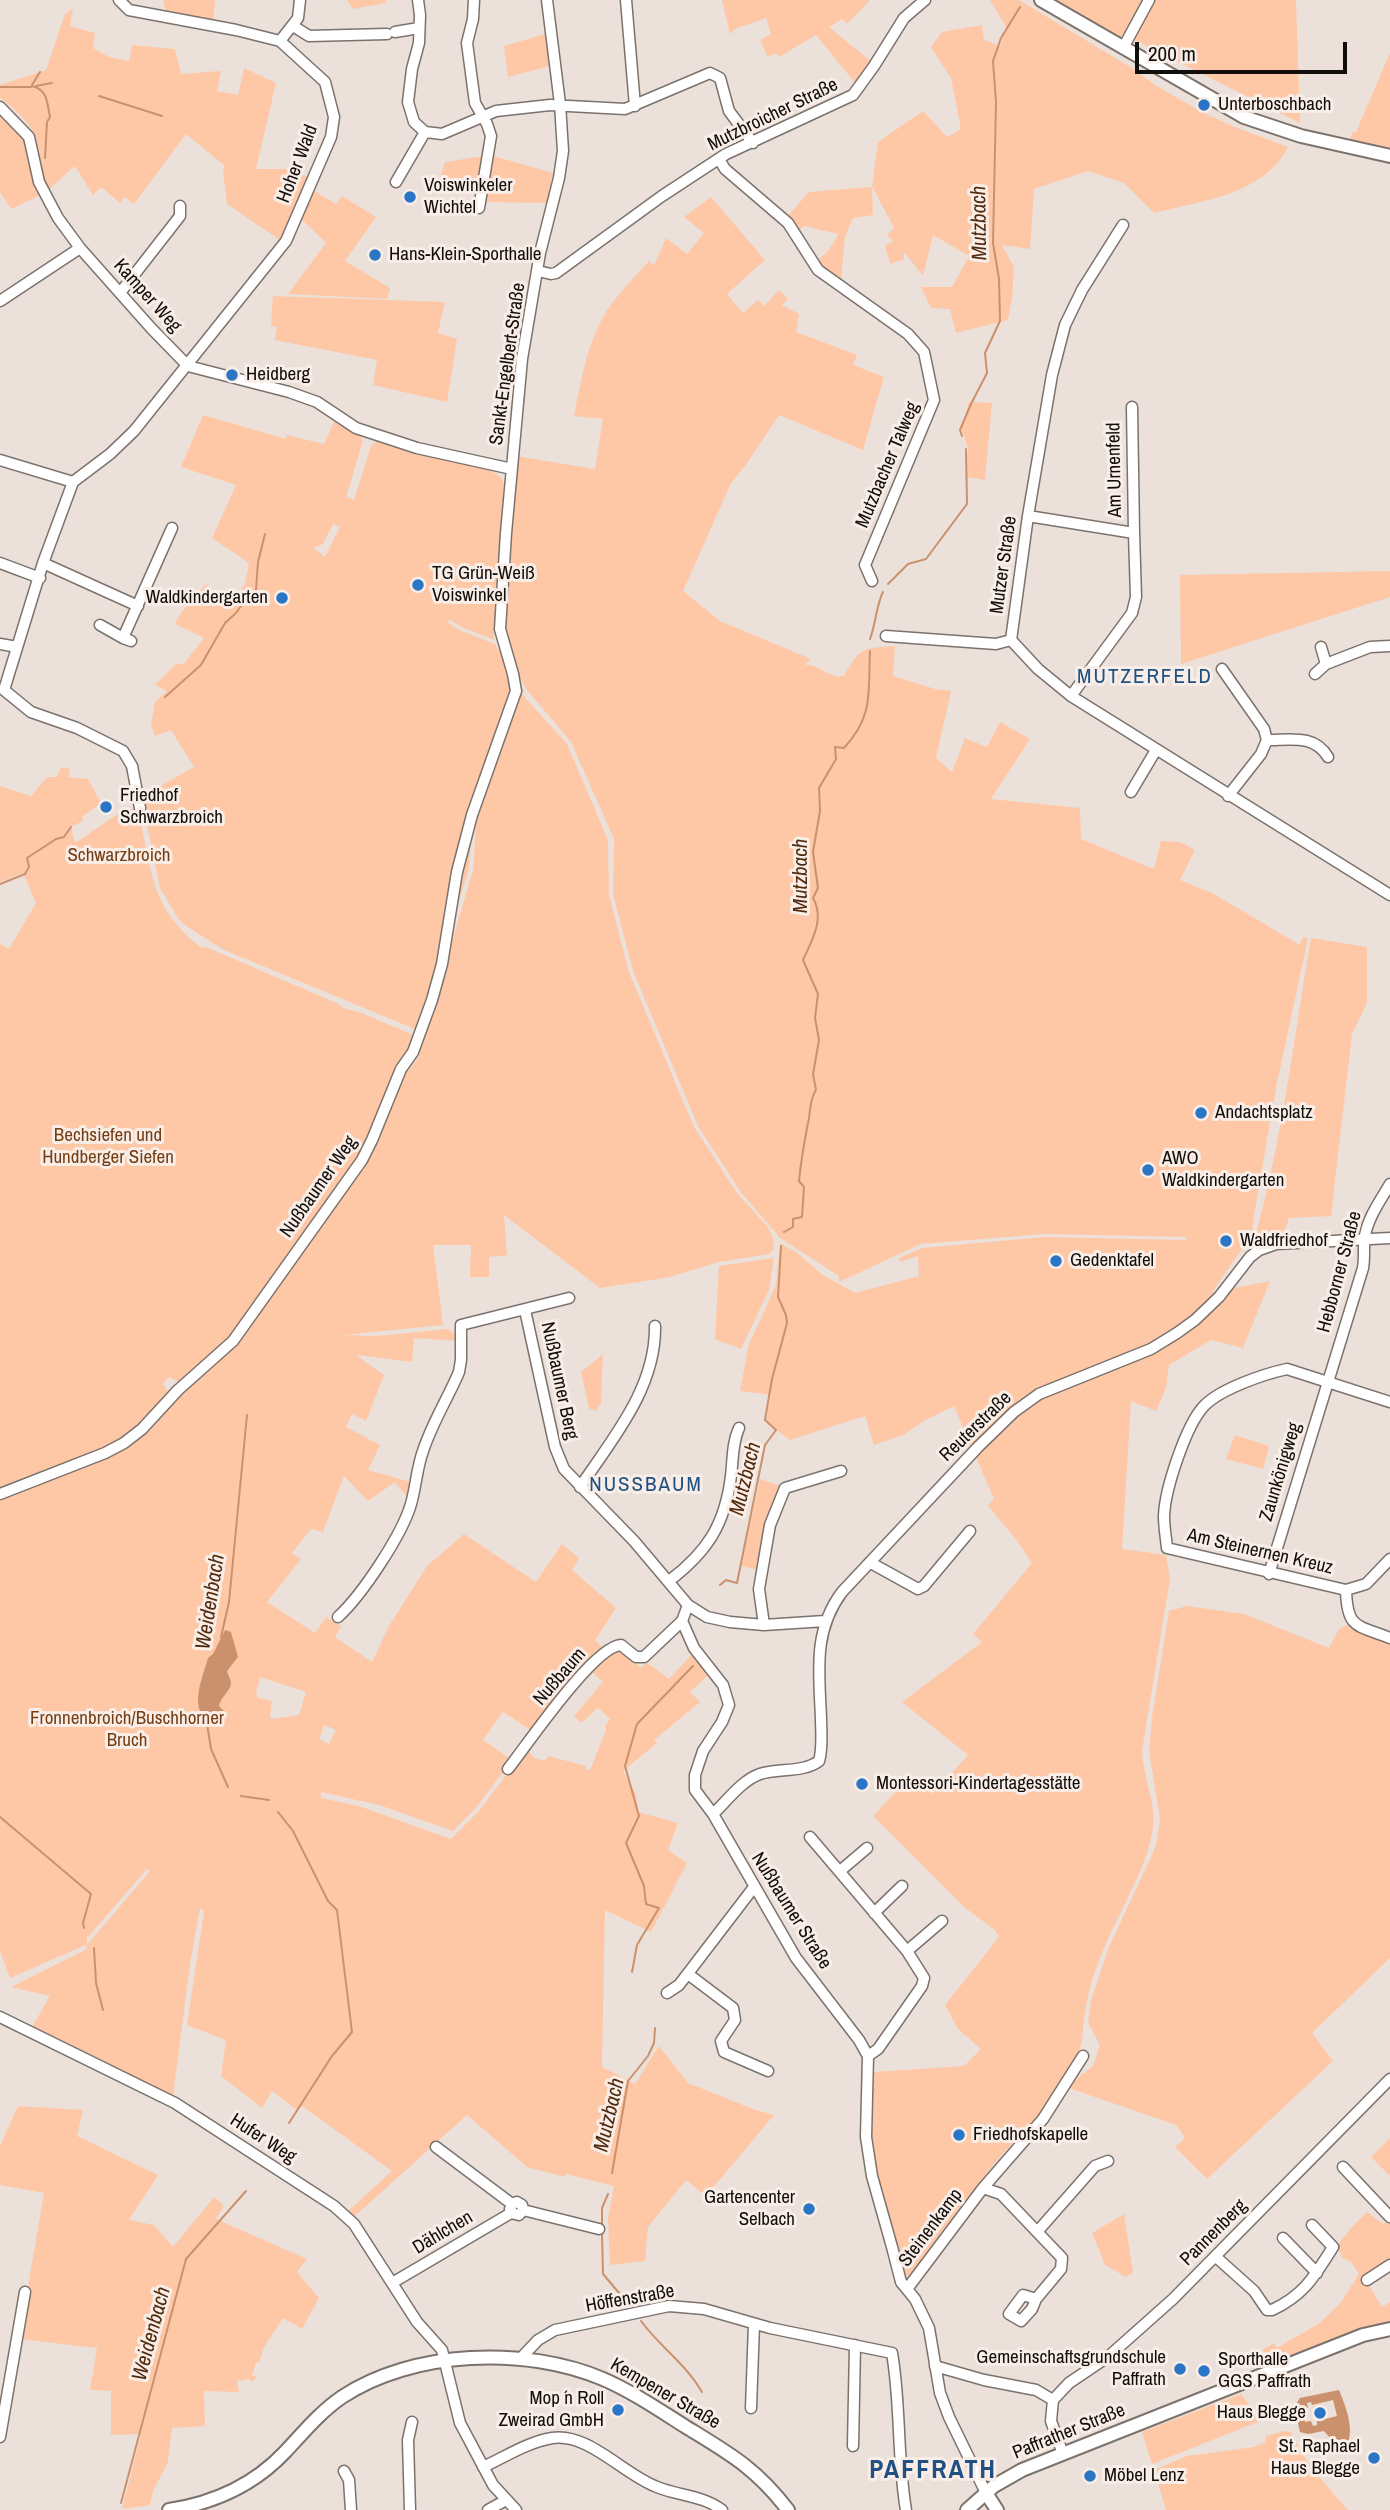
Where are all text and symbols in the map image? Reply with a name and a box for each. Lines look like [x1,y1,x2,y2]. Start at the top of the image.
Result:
scale bar [1138,28,1350,72]
text: 200 m [1148,39,1196,68]
street label: Mutzbroicher Straße [704,74,842,156]
place label: Unterboschbach [1218,94,1331,116]
marker: Unterboschbach [1196,97,1212,113]
street label: Hoher Wald [273,122,323,206]
place label: Voiswinkeler Wichtel [424,175,512,219]
water label: Mutzbach [967,185,993,261]
marker: Voiswinkeler Wichtel [402,189,418,205]
place label: Hans-Klein-Sporthalle [389,244,541,266]
marker: Hans-Klein-Sporthalle [367,247,383,263]
street label: Kamper Weg [108,255,186,337]
street label: Sankt-Engelbert-Straße [485,281,531,447]
place label: Heidberg [246,364,310,386]
marker: Heidberg [224,367,240,383]
street label: Mutzbacher Talweg [851,399,925,531]
street label: Am Urnenfeld [1103,422,1127,518]
street label: Mutzer Straße [986,515,1022,615]
place label: TG Grün-Weiß Voiswinkel [432,563,535,607]
marker: TG Grün-Weiß Voiswinkel [410,577,426,593]
place label: Waldkindergarten [146,587,268,609]
marker: Waldkindergarten [274,590,290,606]
district label: MUTZERFELD [1078,664,1212,690]
place label: Friedhof Schwarzbroich [120,785,223,829]
marker: Friedhof Schwarzbroich [98,799,114,815]
water label: Mutzbach [788,839,814,913]
park label: Schwarzbroich [67,845,171,867]
place label: Andachtsplatz [1215,1102,1313,1124]
marker: Andachtsplatz [1193,1105,1209,1121]
park label: Bechsiefen und Hundberger Siefen [42,1125,174,1169]
street label: Nußbaumer Weg [276,1132,362,1242]
place label: AWO Waldkindergarten [1162,1148,1284,1192]
marker: AWO Waldkindergarten [1140,1162,1156,1178]
street label: Hebborner Straße [1313,1209,1367,1335]
place label: Waldfriedhof [1240,1230,1328,1252]
marker: Waldfriedhof [1218,1233,1234,1249]
place label: Gedenktafel [1070,1250,1154,1272]
marker: Gedenktafel [1048,1253,1064,1269]
street label: Nußbaumer Berg [535,1320,583,1442]
street label: Reuterstraße [935,1387,1017,1467]
street label: Zaunkönigweg [1255,1420,1307,1524]
water label: Mutzbach [725,1440,767,1518]
district label: NUSSBAUM [590,1472,702,1498]
street label: Am Steinernen Kreuz [1185,1524,1335,1580]
water label: Weidenbach [191,1552,231,1652]
street label: Nußbaum [529,1644,591,1710]
park label: Fronnenbroich/Buschhorner Bruch [30,1708,224,1752]
place label: Montessori-Kindertagesstätte [876,1773,1080,1795]
marker: Montessori-Kindertagesstätte [854,1776,870,1792]
street label: Nußbaumer Straße [746,1848,836,1974]
water label: Mutzbach [589,2076,631,2154]
street label: Hufer Weg [226,2109,300,2169]
place label: Friedhofskapelle [973,2124,1088,2146]
marker: Friedhofskapelle [951,2127,967,2143]
street label: Steinenkamp [894,2184,968,2272]
place label: Gartencenter Selbach [704,2187,795,2231]
street label: Pannenberg [1176,2195,1252,2271]
marker: Gartencenter Selbach [801,2201,817,2217]
street label: Dählchen [409,2206,477,2260]
street label: Höffenstraße [584,2280,676,2318]
water label: Weidenbach [127,2284,177,2384]
place label: Gemeinschaftsgrundschule Paffrath [976,2347,1166,2391]
place label: Sporthalle GGS Paffrath [1218,2349,1311,2393]
street label: Kempener Straße [606,2353,724,2435]
marker: Gemeinschaftsgrundschule Paffrath [1172,2361,1188,2377]
marker: Sporthalle GGS Paffrath [1196,2363,1212,2379]
place label: Mop ´n Roll Zweirad GmbH [498,2388,604,2432]
street label: Paffrather Straße [1009,2399,1129,2465]
marker: Mop ´n Roll Zweirad GmbH [610,2402,626,2418]
place label: Haus Blegge [1217,2402,1306,2424]
marker: Haus Blegge [1312,2405,1328,2421]
place label: St. Raphael Haus Blegge [1271,2436,1360,2480]
marker: St. Raphael Haus Blegge [1366,2450,1382,2466]
district label: PAFFRATH [870,2455,996,2487]
place label: Möbel Lenz [1104,2465,1185,2487]
marker: Möbel Lenz [1082,2468,1098,2484]

